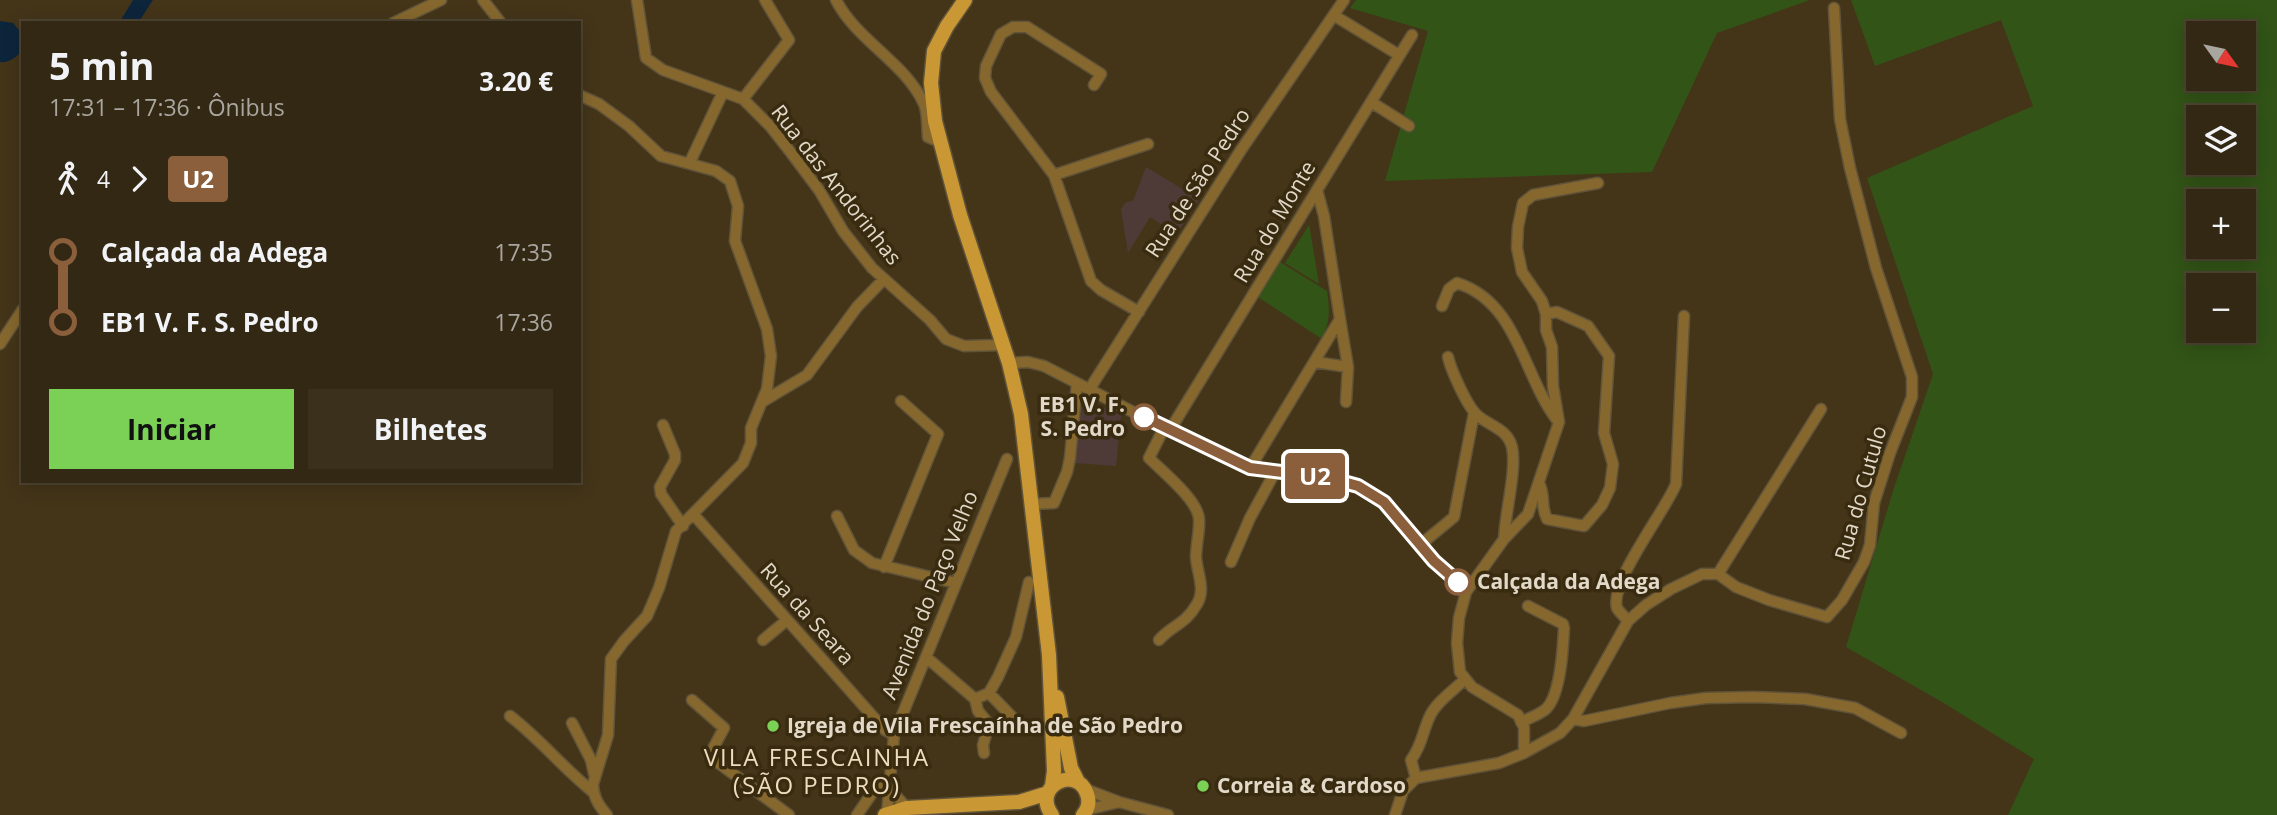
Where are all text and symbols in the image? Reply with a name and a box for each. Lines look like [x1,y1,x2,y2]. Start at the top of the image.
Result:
north arrow [2186,21,2256,91]
map controls [2186,21,2256,343]
text: 5 min [49,39,154,91]
text: 3.20 € [479,63,553,99]
text: 17:31 – 17:36 · Ônibus [49,91,285,123]
street label: Rua das Andorinhas [765,99,908,270]
street label: Rua de São Pedro [1138,102,1256,263]
button: layers [2186,105,2256,175]
street label: Rua do Monte [1227,155,1322,288]
icon: walk [49,160,87,198]
icon: forward [120,160,158,198]
text: U2 [182,162,214,195]
text: 4 [97,163,110,195]
button: + [2186,189,2256,259]
text: Calçada da Adega [101,234,328,270]
text: 17:35 [494,236,553,268]
button: − [2186,273,2256,343]
text: EB1 V. F. S. Pedro [101,304,319,340]
text: 17:36 [494,306,553,338]
button: Iniciar [49,389,294,469]
button: Bilhetes [308,389,553,469]
place label: EB1 V. F. S. Pedro [1039,390,1125,442]
marker: EB1 V. F. S. Pedro [1131,404,1157,430]
street label: Rua do Cutulo [1828,422,1893,563]
line badge: U2 [1284,453,1346,499]
text: U2 [1299,459,1331,492]
street label: Avenida do Paço Velho [874,486,984,703]
street label: Rua da Seara [754,556,861,670]
place label: Calçada da Adega [1477,567,1661,595]
marker: Calçada da Adega [1445,569,1471,595]
place label: Igreja de Vila Frescaínha de São Pedro [787,711,1183,739]
marker: Igreja de Vila Frescaínha de São Pedro [765,718,781,734]
district label: VILA FRESCAINHA (SÃO PEDRO) [704,740,930,801]
place label: Correia & Cardoso [1217,771,1406,799]
marker: Correia & Cardoso [1195,778,1211,794]

